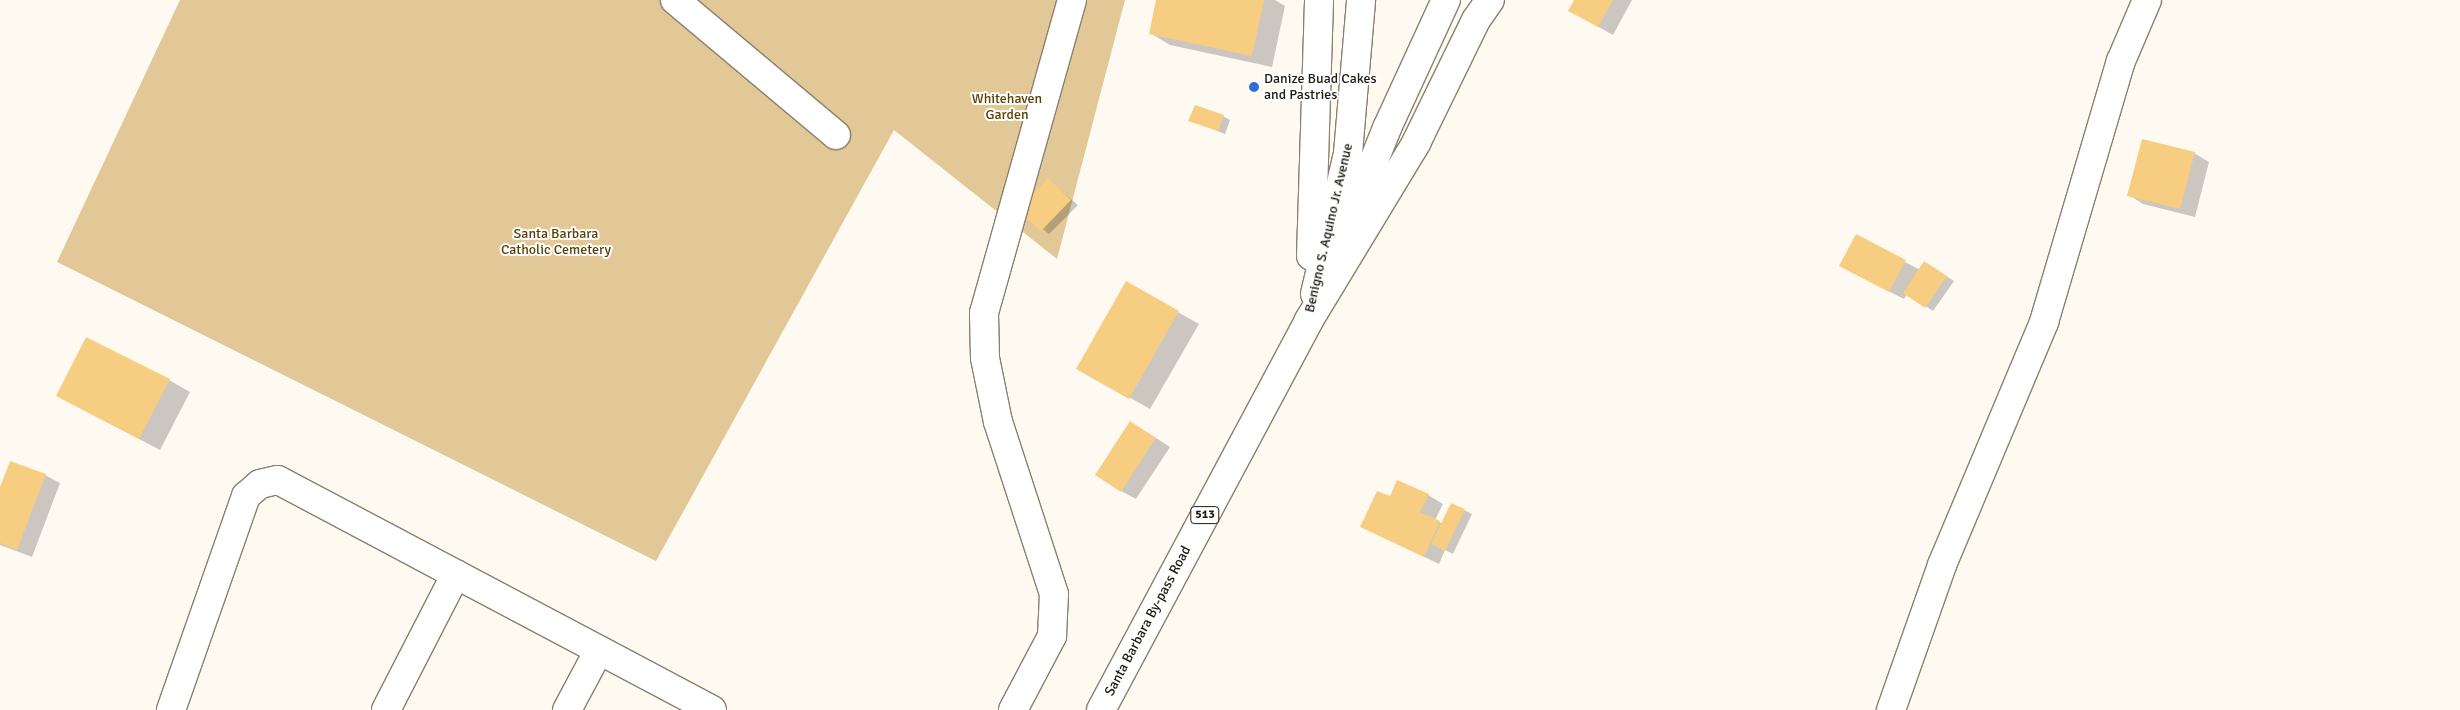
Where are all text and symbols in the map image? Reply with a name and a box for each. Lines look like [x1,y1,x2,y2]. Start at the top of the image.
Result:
place label: Danize Buad Cakes and Pastries [1264,71,1377,104]
marker: Danize Buad Cakes and Pastries [1248,81,1260,93]
park label: Whitehaven Garden [972,91,1042,124]
street label: Benigno S. Aquino Jr. Avenue [1301,142,1357,314]
park label: Santa Barbara Catholic Cemetery [501,226,611,258]
road number: 513 [1190,506,1220,524]
street label: Santa Barbara By-pass Road [1101,543,1195,699]

